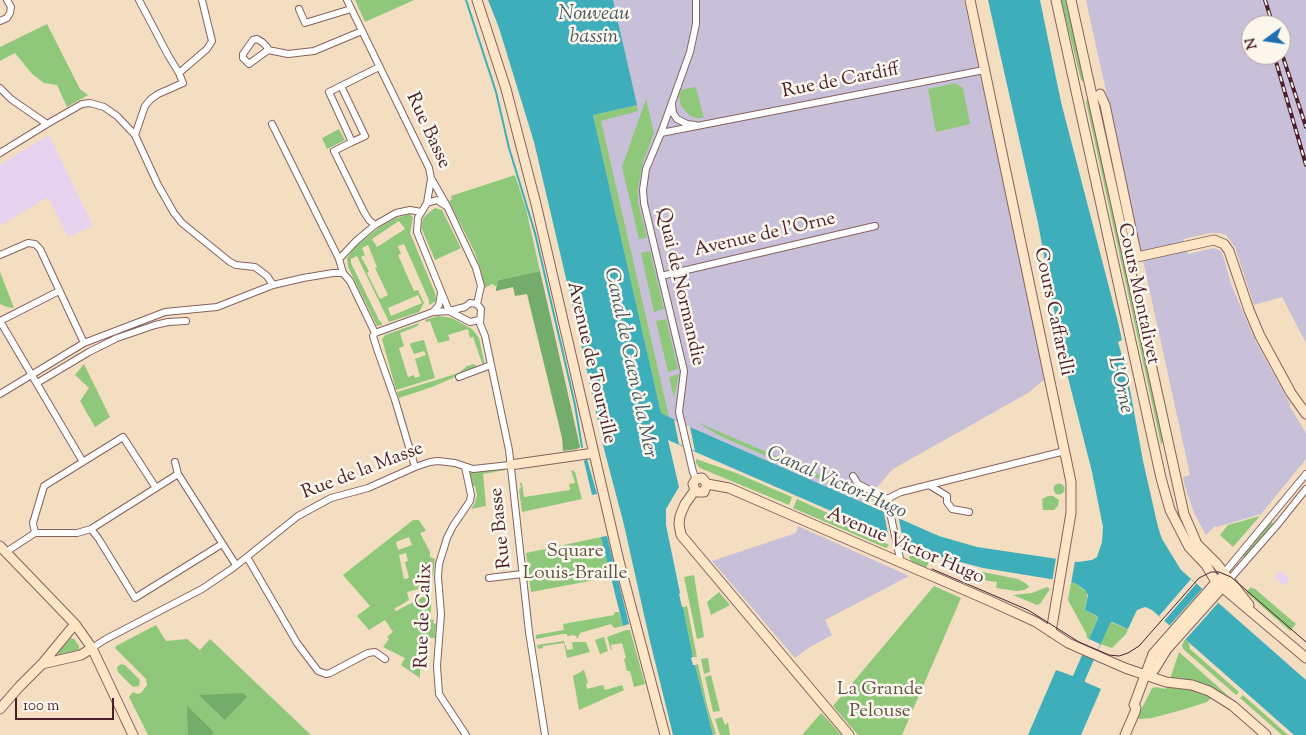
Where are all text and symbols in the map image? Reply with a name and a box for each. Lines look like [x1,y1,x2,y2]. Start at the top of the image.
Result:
water label: Nouveau bassin [558,4,630,51]
north arrow [1241,15,1291,65]
text: N [1241,36,1263,51]
street label: Rue de Cardiff [781,59,901,105]
street label: Rue Basse [399,89,455,173]
street label: Quai de Normandie [650,206,708,368]
street label: Avenue de l'Orne [692,209,838,263]
street label: Cours Montalivet [1111,221,1163,367]
street label: Cours Caffarelli [1027,246,1077,378]
water label: Canal de Caen à la Mer [597,266,661,460]
street label: Avenue de Tourville [560,280,620,446]
water label: L'Orne [1101,354,1137,416]
street label: Rue de la Masse [299,438,427,506]
water label: Canal Victor-Hugo [762,442,910,526]
street label: Rue Basse [486,486,518,570]
street label: Avenue Victor Hugo [823,503,987,591]
park label: Square Louis-Braille [523,542,627,586]
street label: Rue de Calix [412,563,438,669]
park label: La Grande Pelouse [837,680,923,724]
scale bar [18,688,116,720]
text: 100 m [23,696,59,717]

